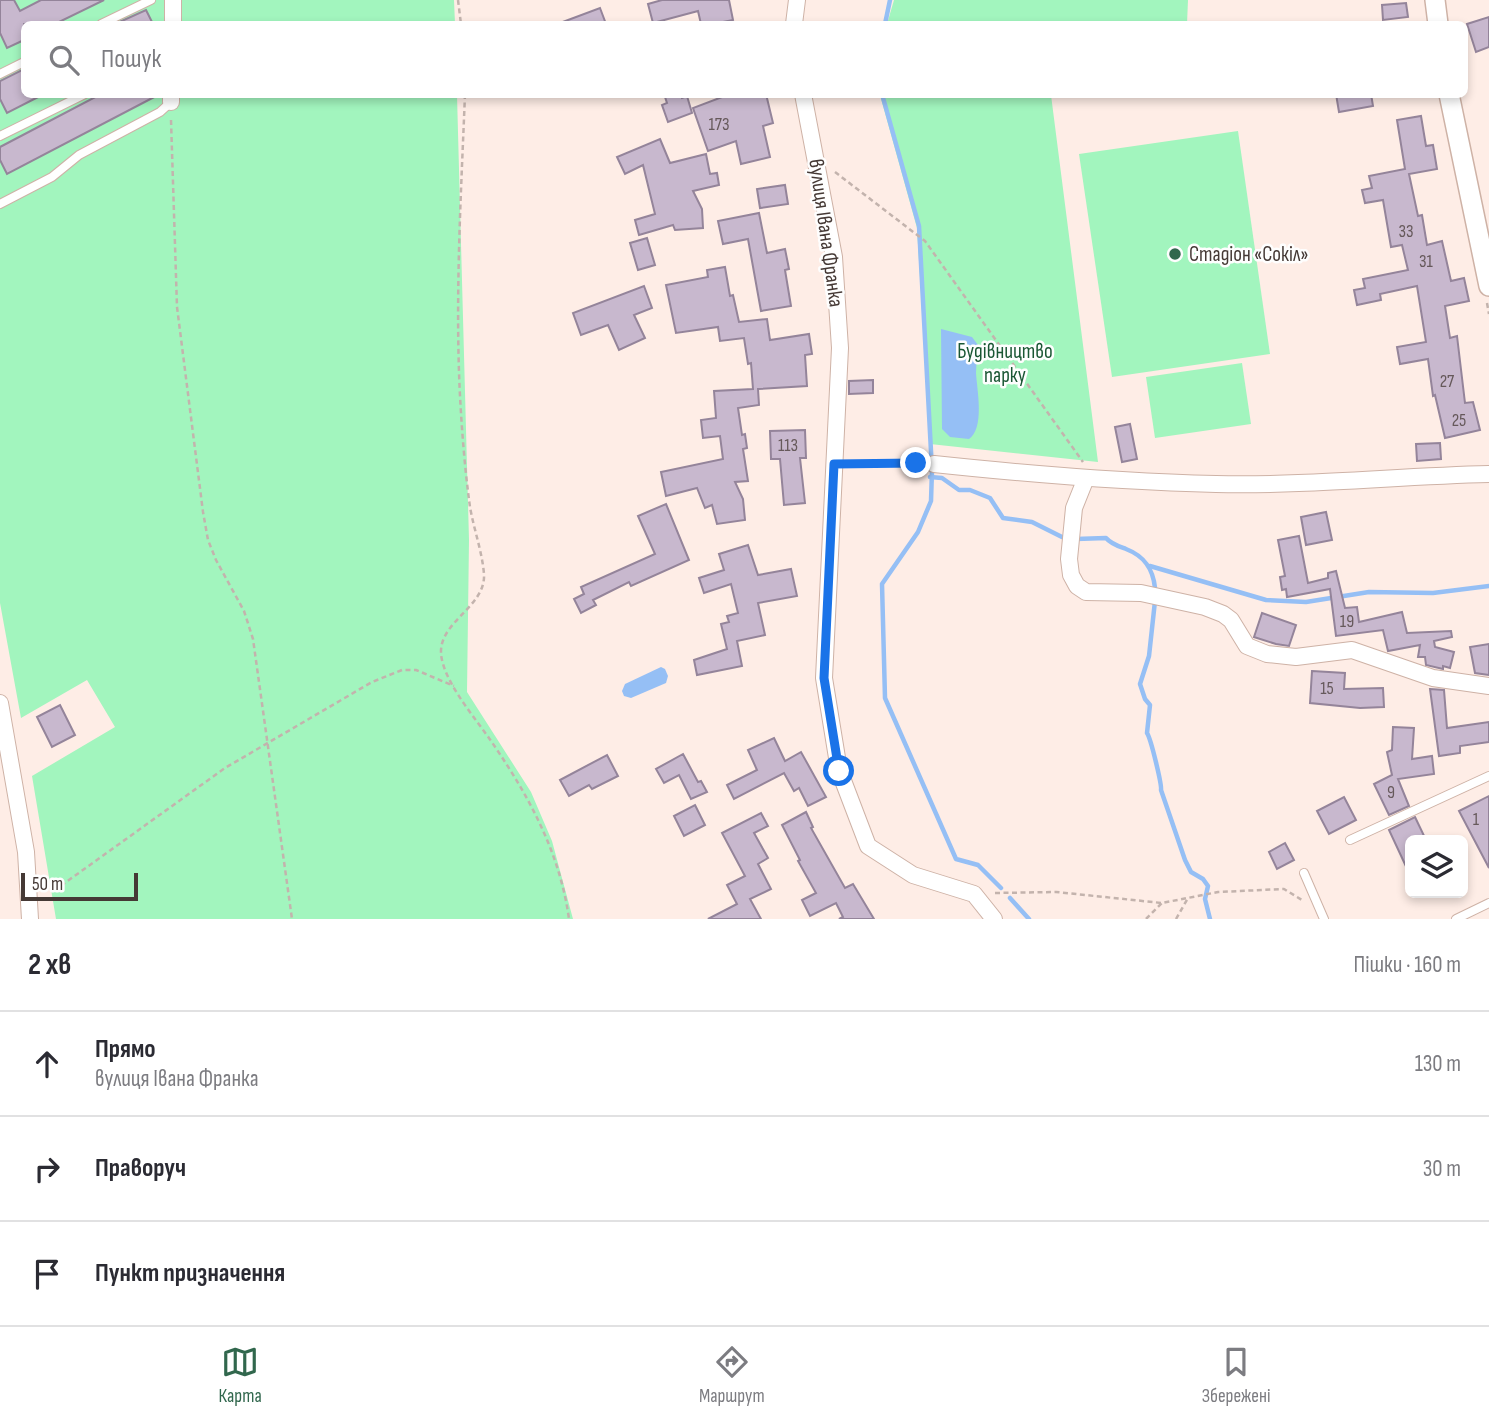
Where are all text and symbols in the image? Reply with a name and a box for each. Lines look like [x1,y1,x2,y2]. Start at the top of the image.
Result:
search box [21,21,1468,98]
icon: search [45,41,83,79]
text: Пошук [101,44,161,75]
house number: 173 [708,114,730,135]
street label: вулиця Івана Франка [803,157,849,309]
house number: 33 [1398,221,1414,242]
place label: Стадіон «Сокіл» [1189,242,1309,267]
marker: Стадіон «Сокіл» [1167,246,1183,262]
house number: 31 [1419,251,1434,272]
park label: Будівництво парку [957,339,1053,388]
house number: 27 [1440,371,1455,392]
house number: 25 [1452,410,1466,431]
house number: 113 [778,435,798,456]
route end [900,447,931,478]
house number: 19 [1340,611,1354,632]
house number: 15 [1320,678,1334,699]
route start [823,755,854,786]
house number: 9 [1387,782,1395,803]
house number: 1 [1473,809,1480,830]
map controls [1405,835,1468,898]
button: layers [1405,835,1468,898]
scale bar [21,870,138,902]
text: 50 m [32,873,63,896]
text: 2 хв [28,947,71,983]
text: Пішки · 160 m [1353,951,1461,979]
text: Прямо [95,1034,156,1065]
icon: ahead [28,1045,66,1083]
text: 130 m [1415,1050,1461,1078]
text: вулиця Івана Франка [95,1065,258,1093]
icon: right [28,1150,66,1188]
text: Праворуч [95,1153,186,1184]
text: 30 m [1423,1155,1461,1183]
icon: arrive [28,1255,66,1293]
text: Пункт призначення [95,1258,285,1289]
tab: Карта [219,1343,262,1408]
tab: Маршрут [699,1343,765,1408]
tab: Збережені [1202,1343,1270,1408]

